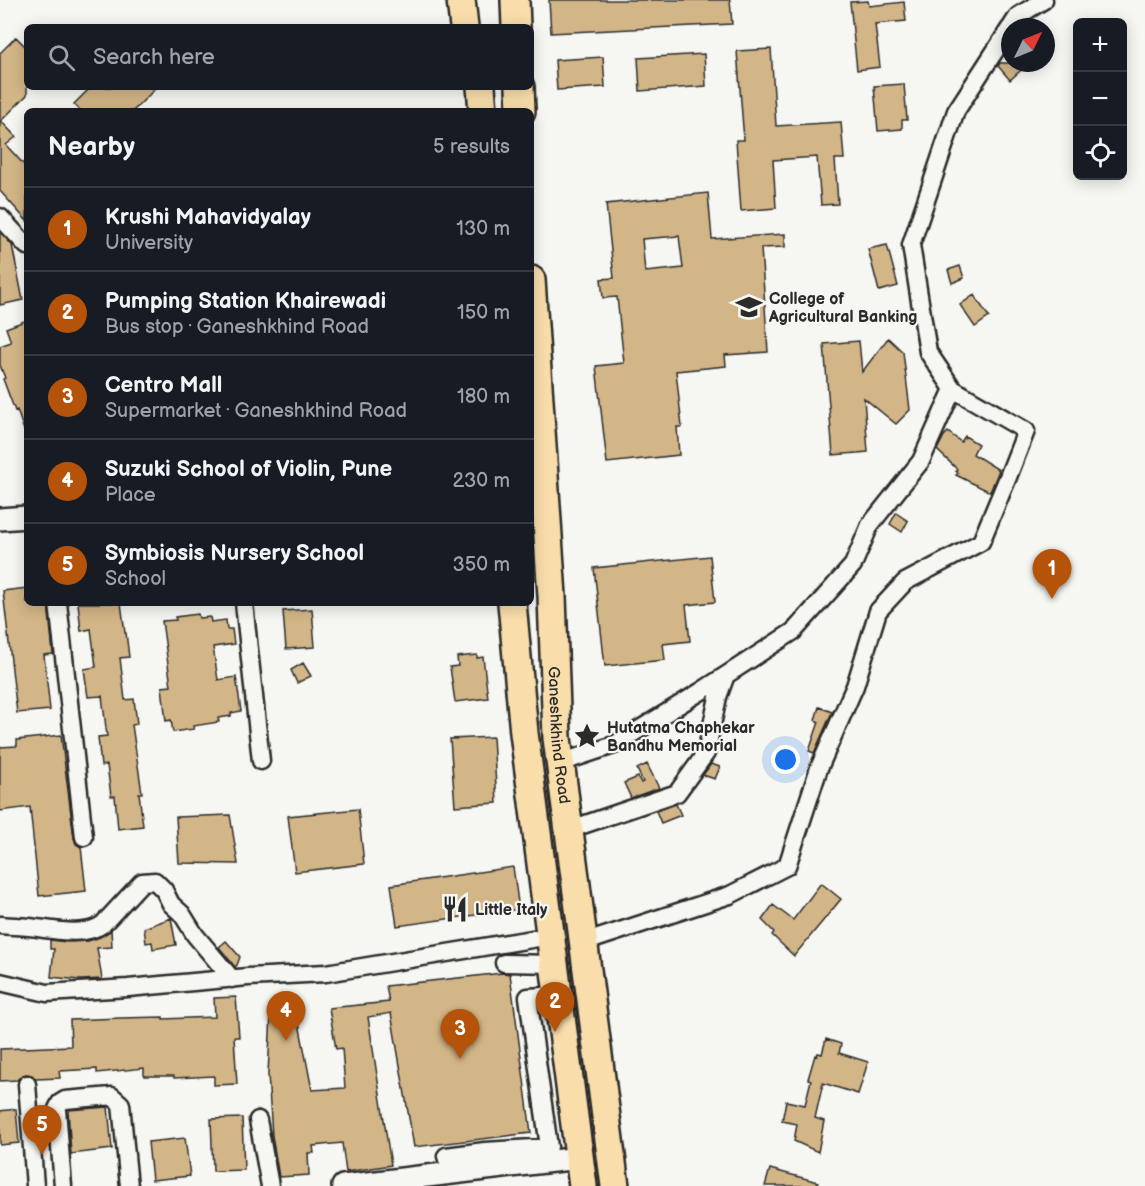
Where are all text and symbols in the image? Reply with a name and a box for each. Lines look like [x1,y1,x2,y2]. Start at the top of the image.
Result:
north arrow [1001,18,1055,72]
map controls [1073,18,1127,180]
button: + [1073,18,1127,72]
search box [24,24,534,90]
icon: search [45,41,78,74]
text: Search here [93,44,215,71]
button: − [1073,72,1127,126]
button: locate [1073,126,1127,180]
text: Nearby [48,132,135,163]
text: 5 results [433,135,510,159]
text: Krushi Mahavidyalay [105,204,311,231]
text: 1 [63,217,72,241]
text: 130 m [456,217,510,241]
text: University [105,231,193,255]
text: Pumping Station Khairewadi [105,288,386,315]
place label: College of Agricultural Banking [768,290,917,327]
school or university icon: College of Agricultural Banking [734,292,764,322]
text: 2 [62,301,73,325]
text: 150 m [457,301,510,325]
text: Bus stop · Ganeshkhind Road [105,315,369,339]
text: Centro Mall [105,372,222,399]
text: 3 [62,385,73,409]
text: 180 m [457,385,510,409]
text: Supermarket · Ganeshkhind Road [105,399,407,423]
text: Suzuki School of Violin, Pune [105,456,392,483]
text: 4 [62,469,73,493]
text: 230 m [453,469,510,493]
text: Place [105,483,156,507]
text: Symbiosis Nursery School [105,540,364,567]
pin: 1 [1032,550,1072,599]
text: 5 [62,553,73,577]
text: 350 m [453,553,510,577]
text: School [105,567,166,591]
street label: Ganeshkhind Road [543,666,573,805]
place label: Hutatma Chaphekar Bandhu Memorial [607,719,755,756]
place icon: Hutatma Chaphekar Bandhu Memorial [572,721,602,751]
your location [771,745,800,774]
restaurant icon: Little Italy [440,894,470,924]
place label: Little Italy [475,901,548,920]
pin: 2 [536,982,574,1032]
pin: 4 [266,992,306,1041]
pin: 3 [440,1010,480,1059]
pin: 5 [22,1106,62,1155]

